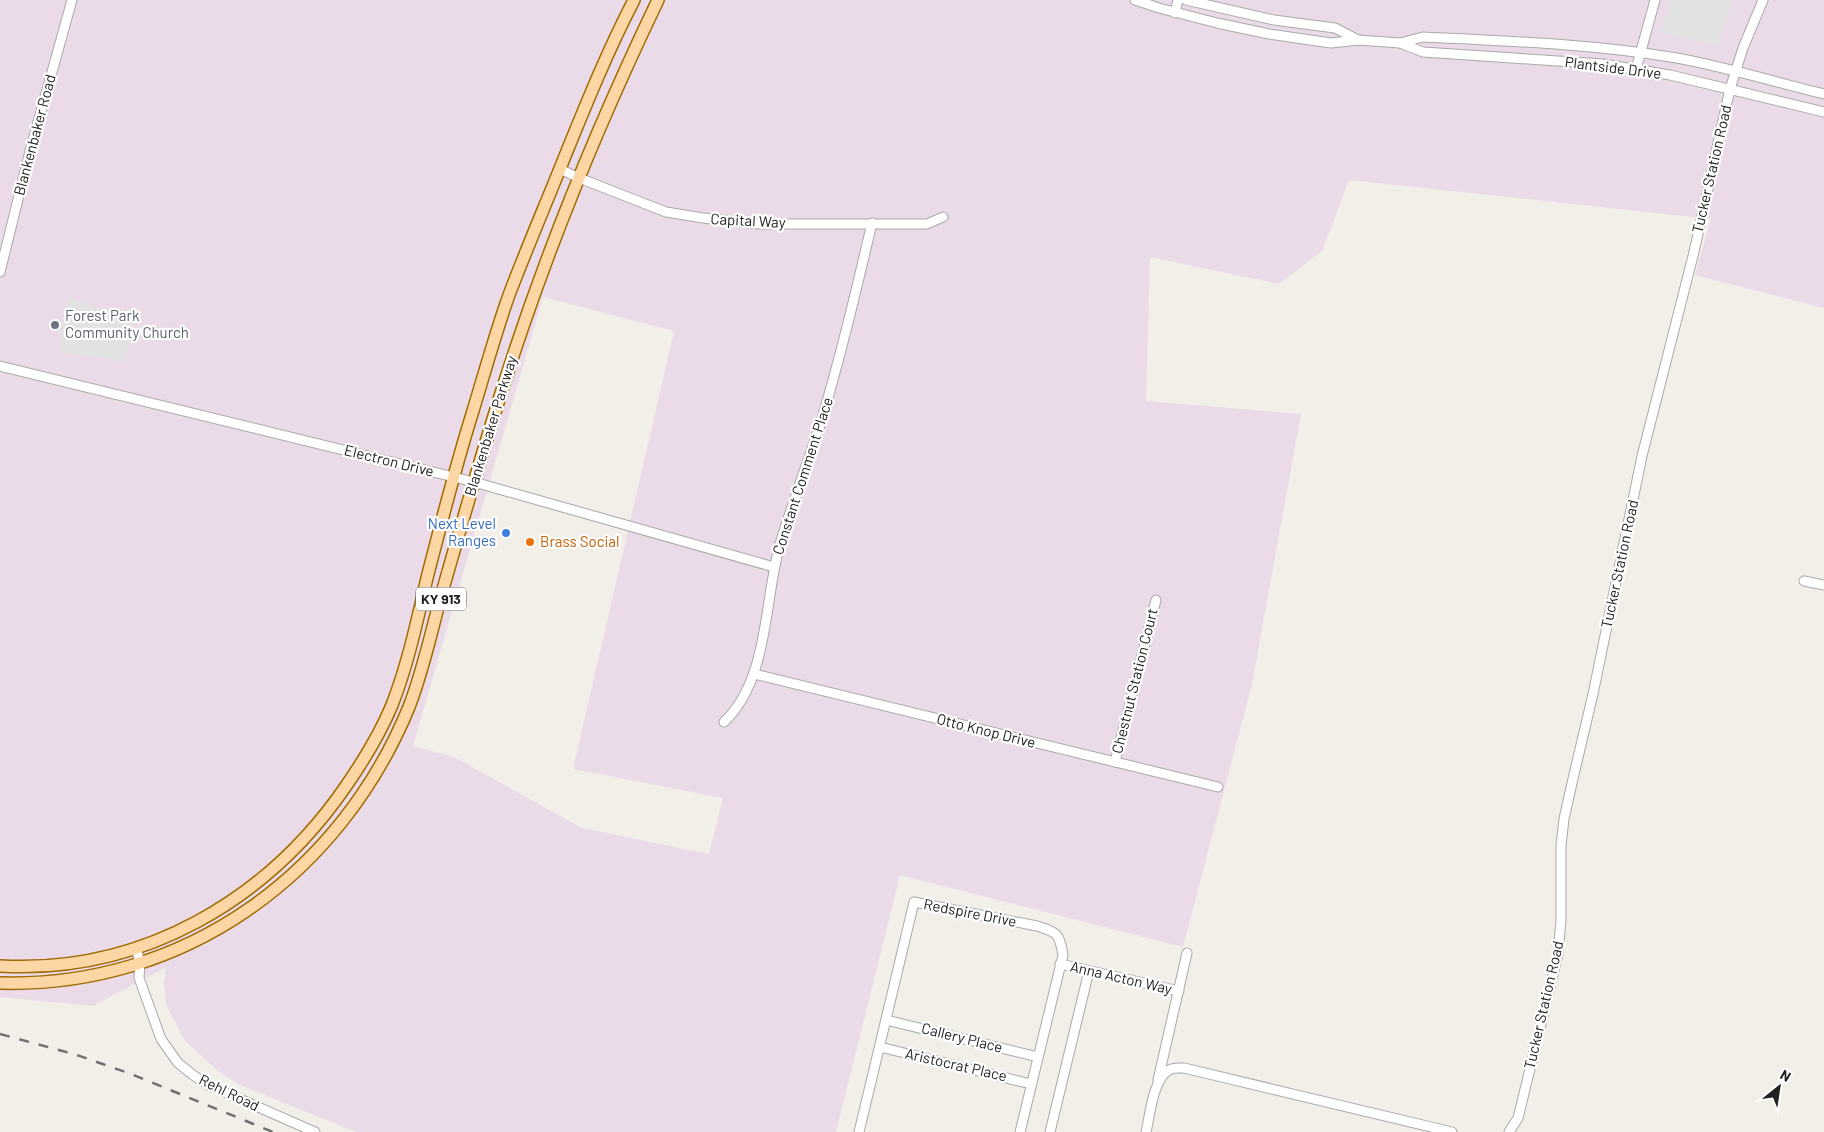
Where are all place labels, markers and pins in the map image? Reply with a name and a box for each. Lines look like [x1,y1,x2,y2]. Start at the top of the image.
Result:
place label: Forest Park Community Church [65,306,189,341]
marker: Forest Park Community Church [49,319,61,331]
place label: Next Level Ranges [428,514,496,549]
marker: Next Level Ranges [500,527,512,539]
place label: Brass Social [540,532,619,550]
marker: Brass Social [524,536,536,548]

